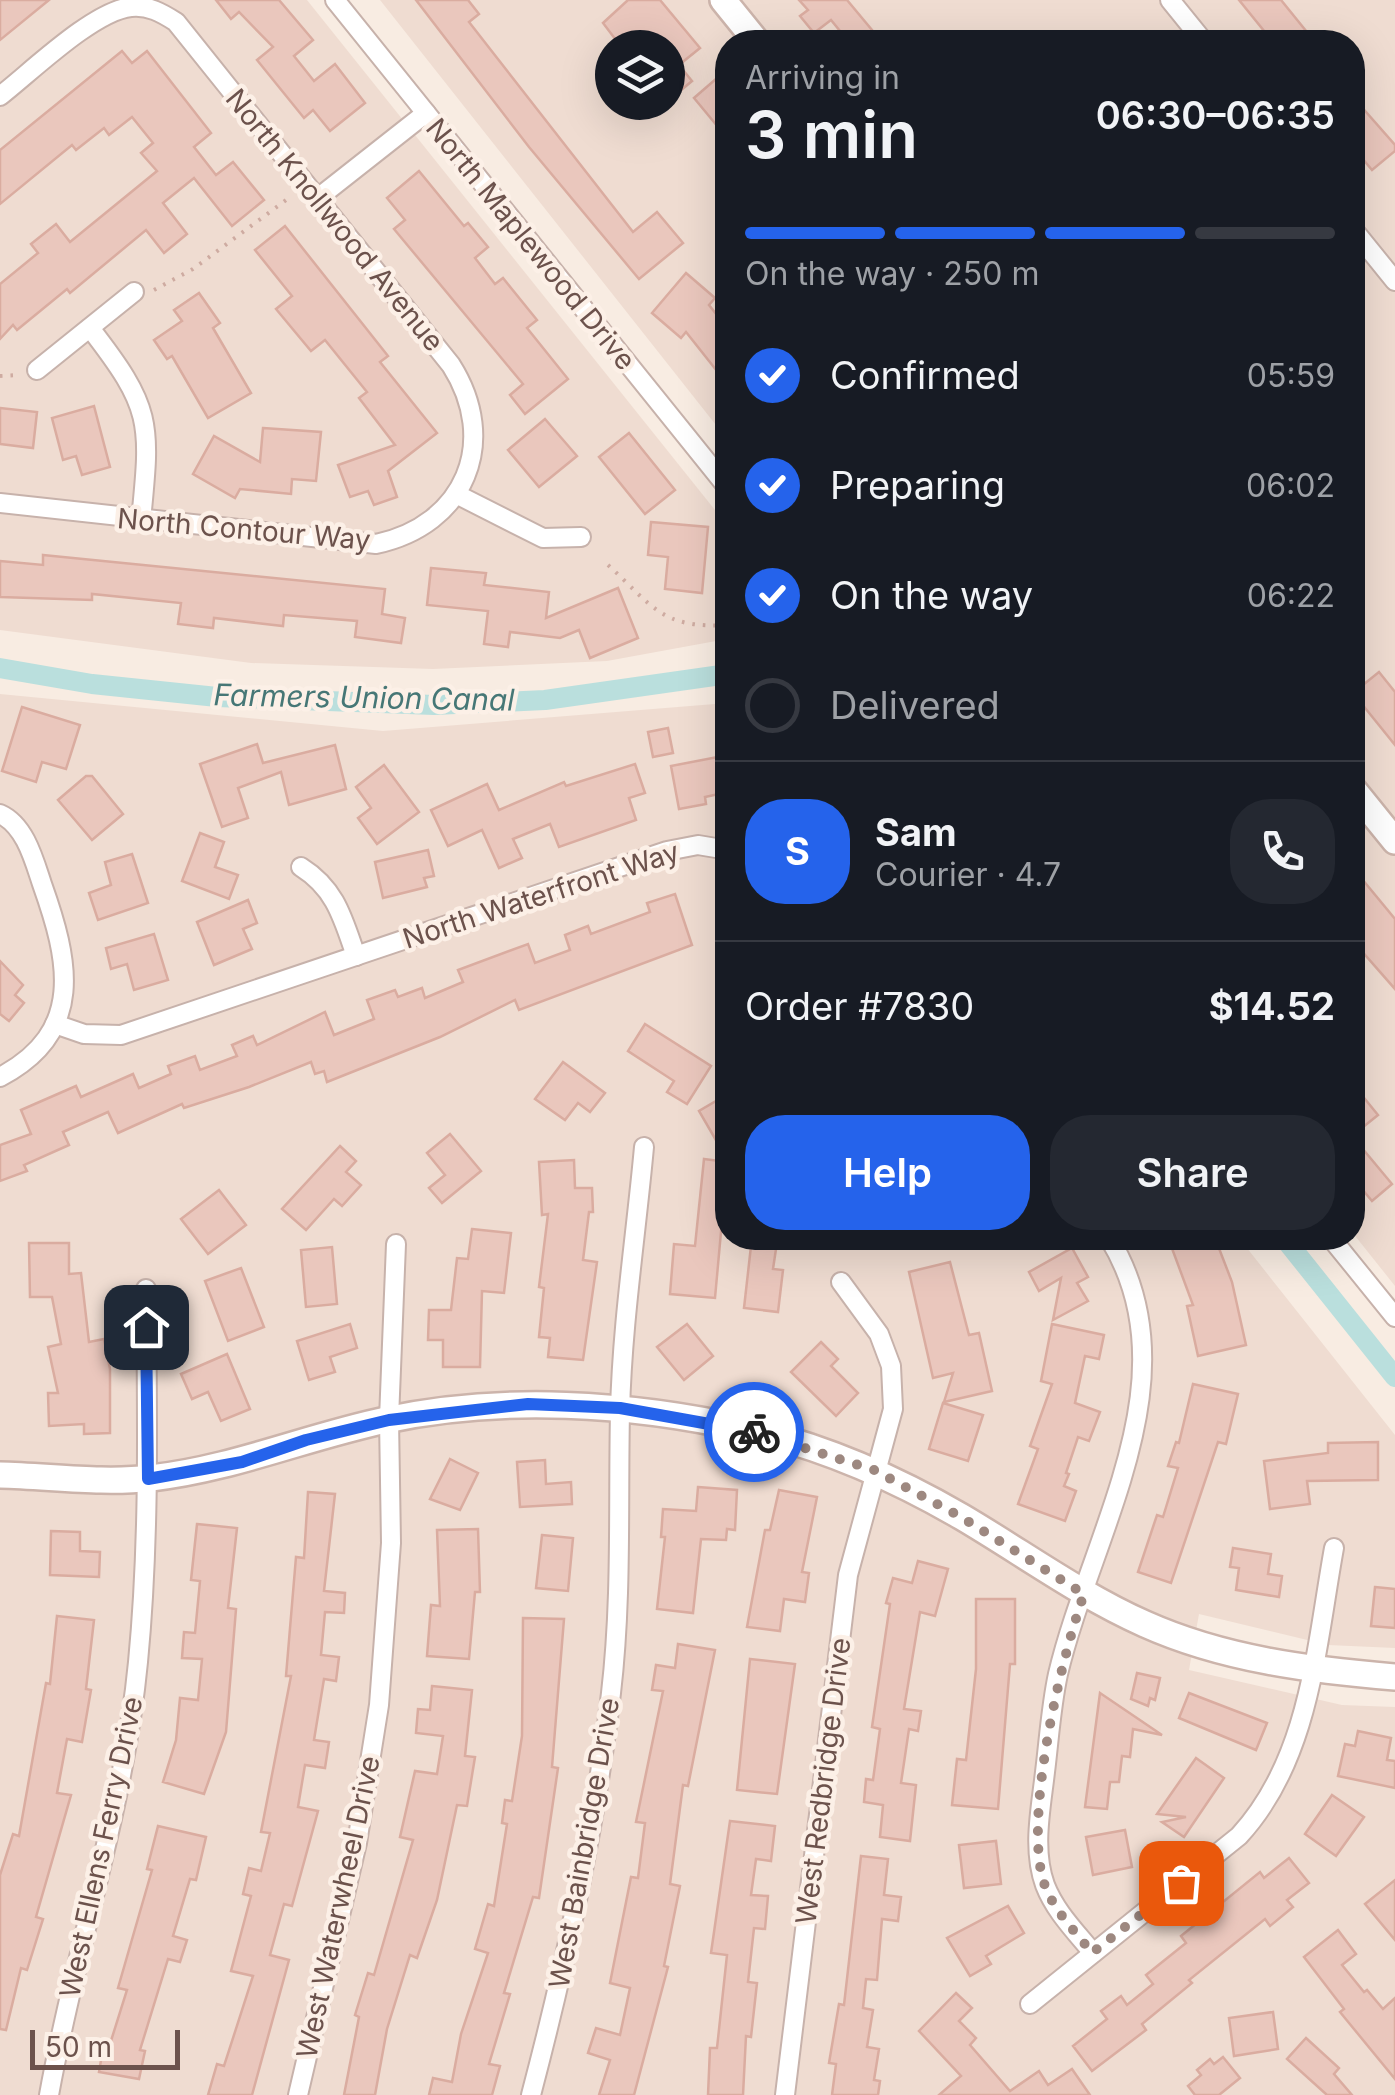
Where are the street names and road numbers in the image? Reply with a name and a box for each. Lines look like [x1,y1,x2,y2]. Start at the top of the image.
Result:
street label: North Knollwood Avenue [219,82,451,358]
street label: North Maplewood Drive [419,111,643,377]
street label: North Contour Way [116,501,372,557]
street label: North Waterfront Way [399,834,683,956]
street label: West Redbridge Drive [789,1636,857,1926]
street label: West Ellens Ferry Drive [52,1693,150,2001]
street label: West Bainbridge Drive [542,1695,626,1991]
street label: West Waterwheel Drive [289,1753,387,2061]

